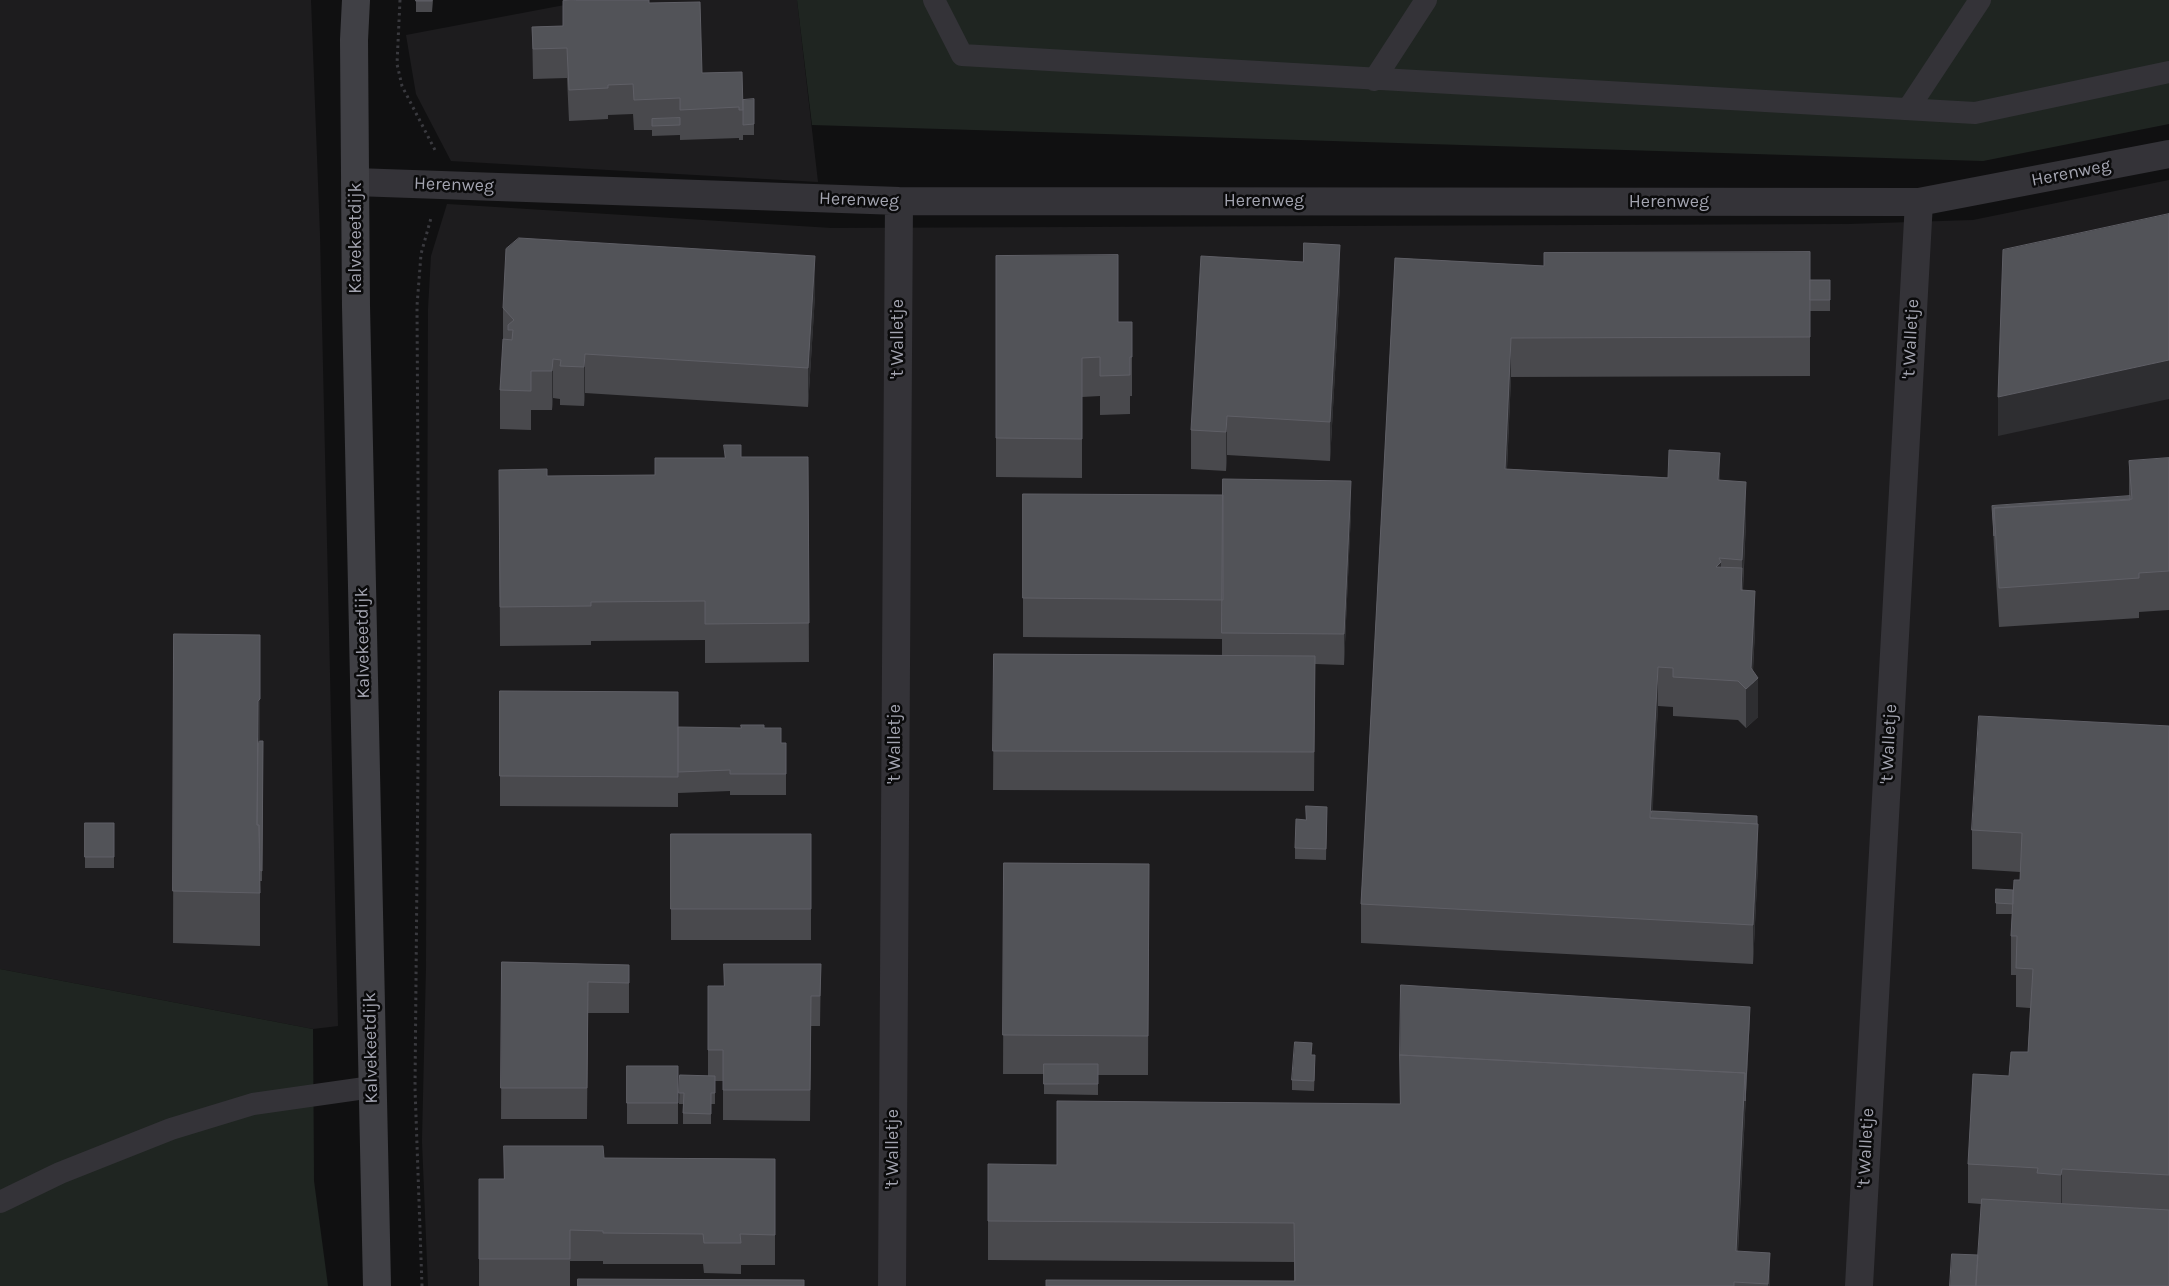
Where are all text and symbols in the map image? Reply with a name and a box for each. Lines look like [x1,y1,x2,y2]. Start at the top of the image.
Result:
street label: Herenweg [2030,155,2112,191]
street label: Herenweg [413,173,495,197]
street label: Kalvekeetdijk [345,182,367,294]
street label: Herenweg [818,188,900,212]
street label: Herenweg [1224,190,1304,212]
street label: Herenweg [1629,191,1709,213]
street label: 't Walletje [887,299,909,379]
street label: 't Walletje [1898,299,1924,379]
street label: Kalvekeetdijk [351,587,375,699]
street label: 't Walletje [884,704,906,784]
street label: 't Walletje [1876,704,1902,784]
street label: Kalvekeetdijk [359,992,383,1104]
street label: 't Walletje [1853,1108,1879,1188]
street label: 't Walletje [882,1109,904,1189]

